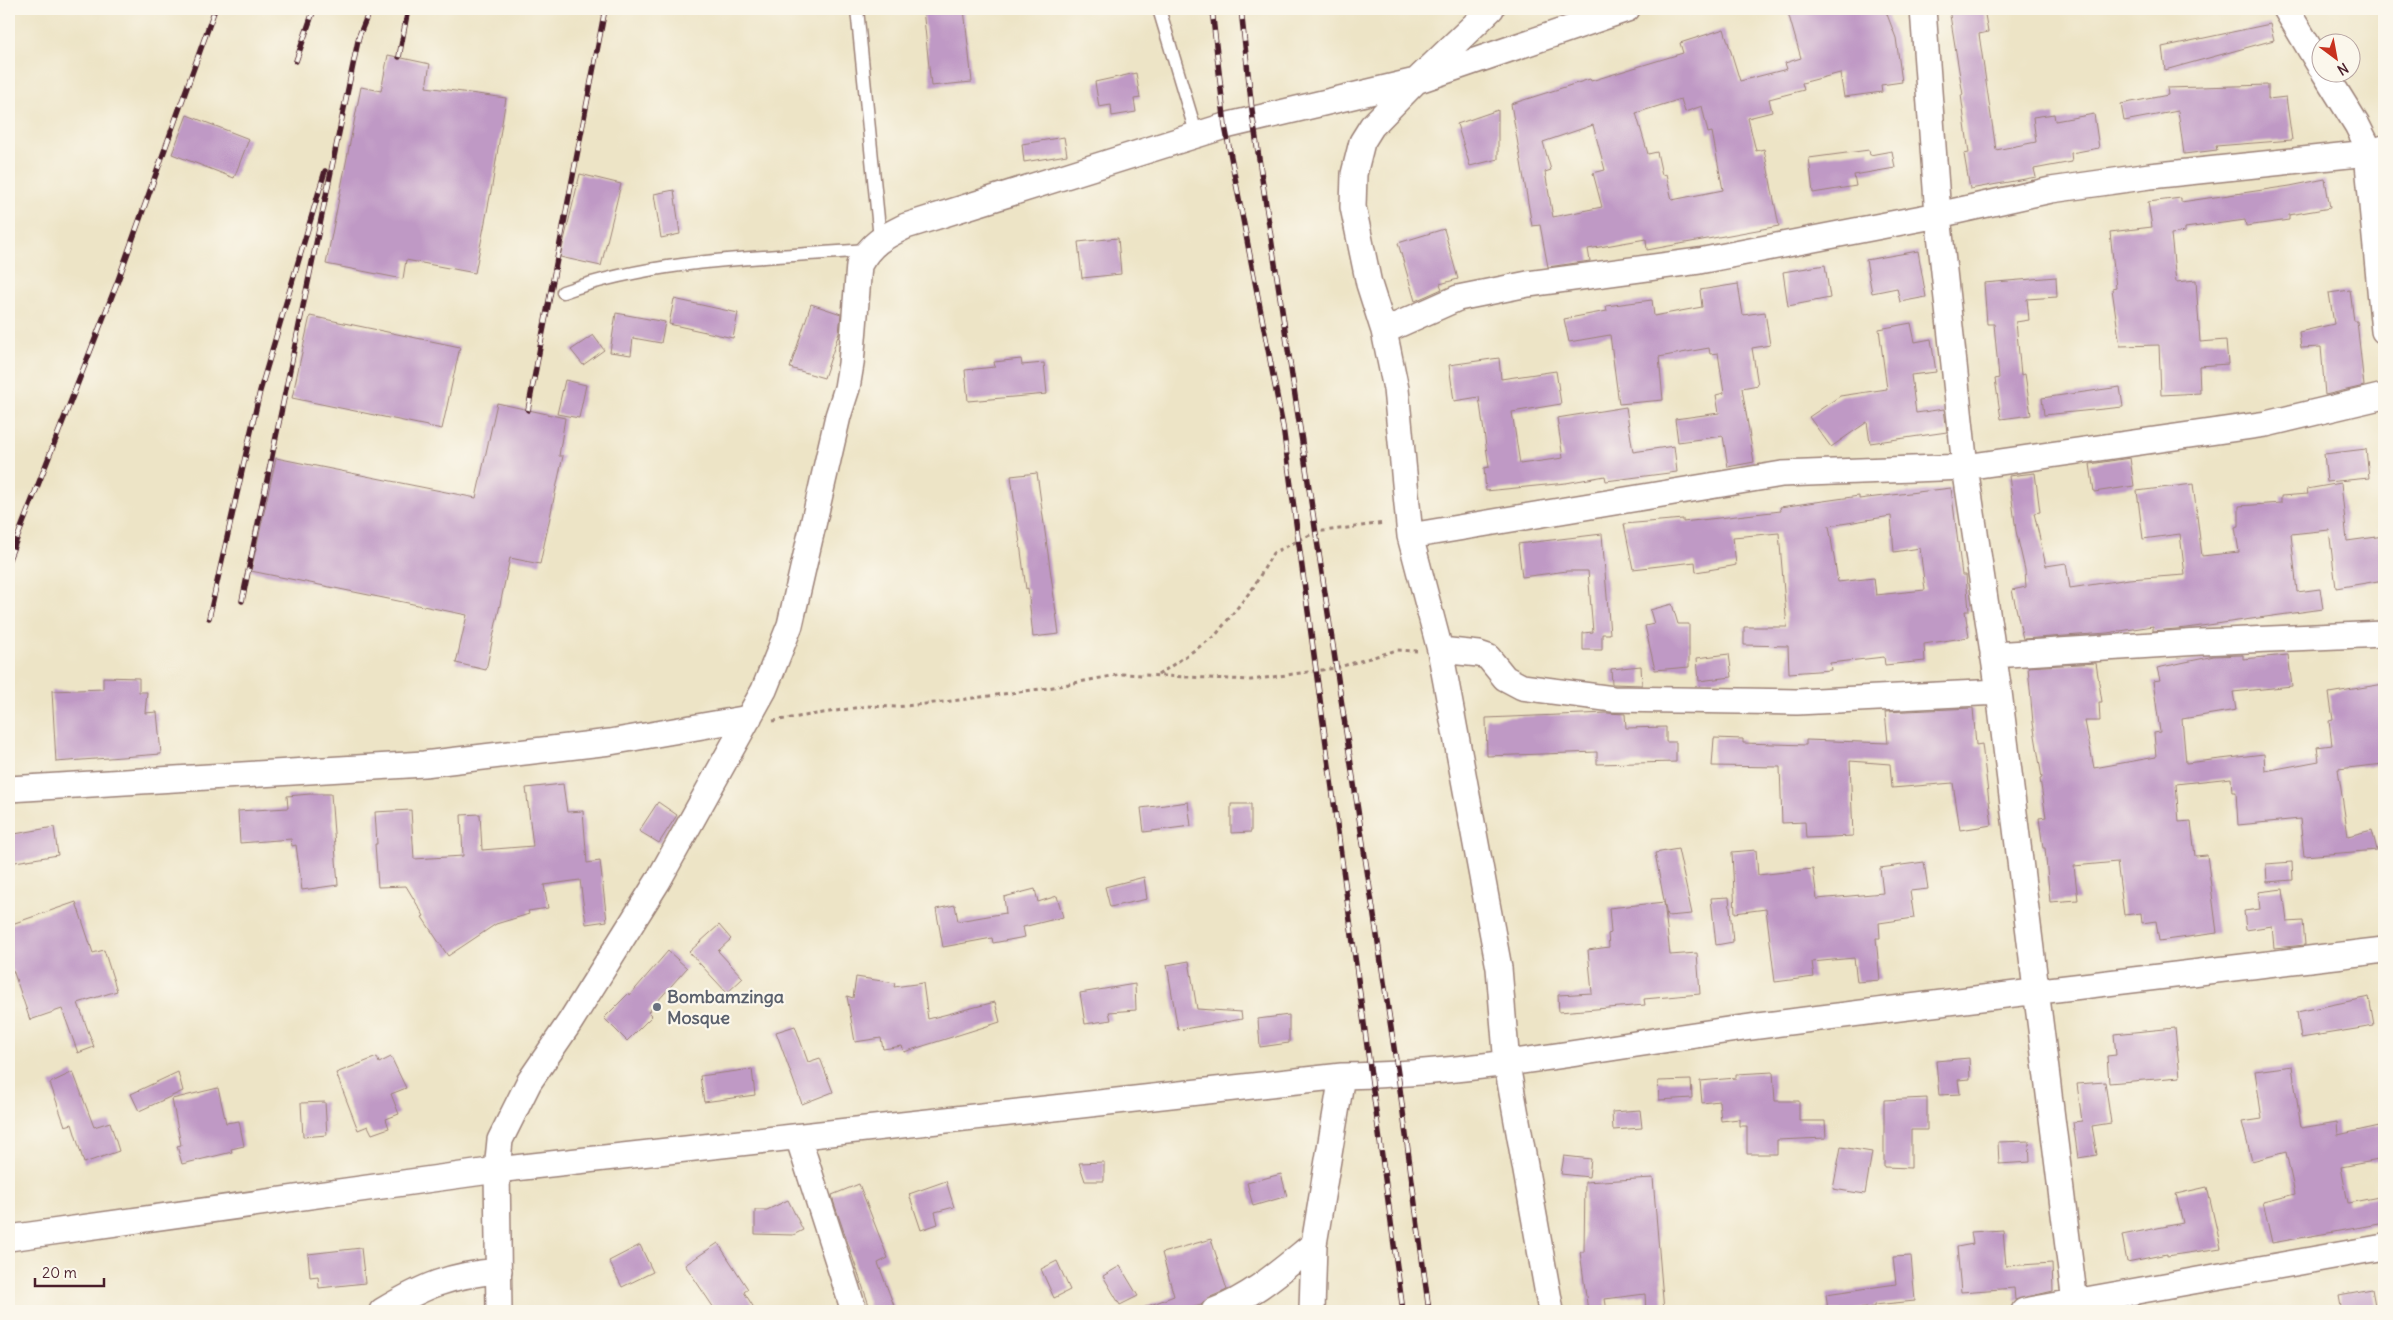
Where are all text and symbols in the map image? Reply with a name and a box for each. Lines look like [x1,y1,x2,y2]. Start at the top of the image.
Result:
north arrow [2310,32,2360,82]
text: N [2334,59,2352,79]
place label: Bombamzinga Mosque [667,985,784,1029]
marker: Bombamzinga Mosque [651,1001,663,1013]
scale bar [35,1255,104,1287]
text: 20 m [42,1263,77,1282]

